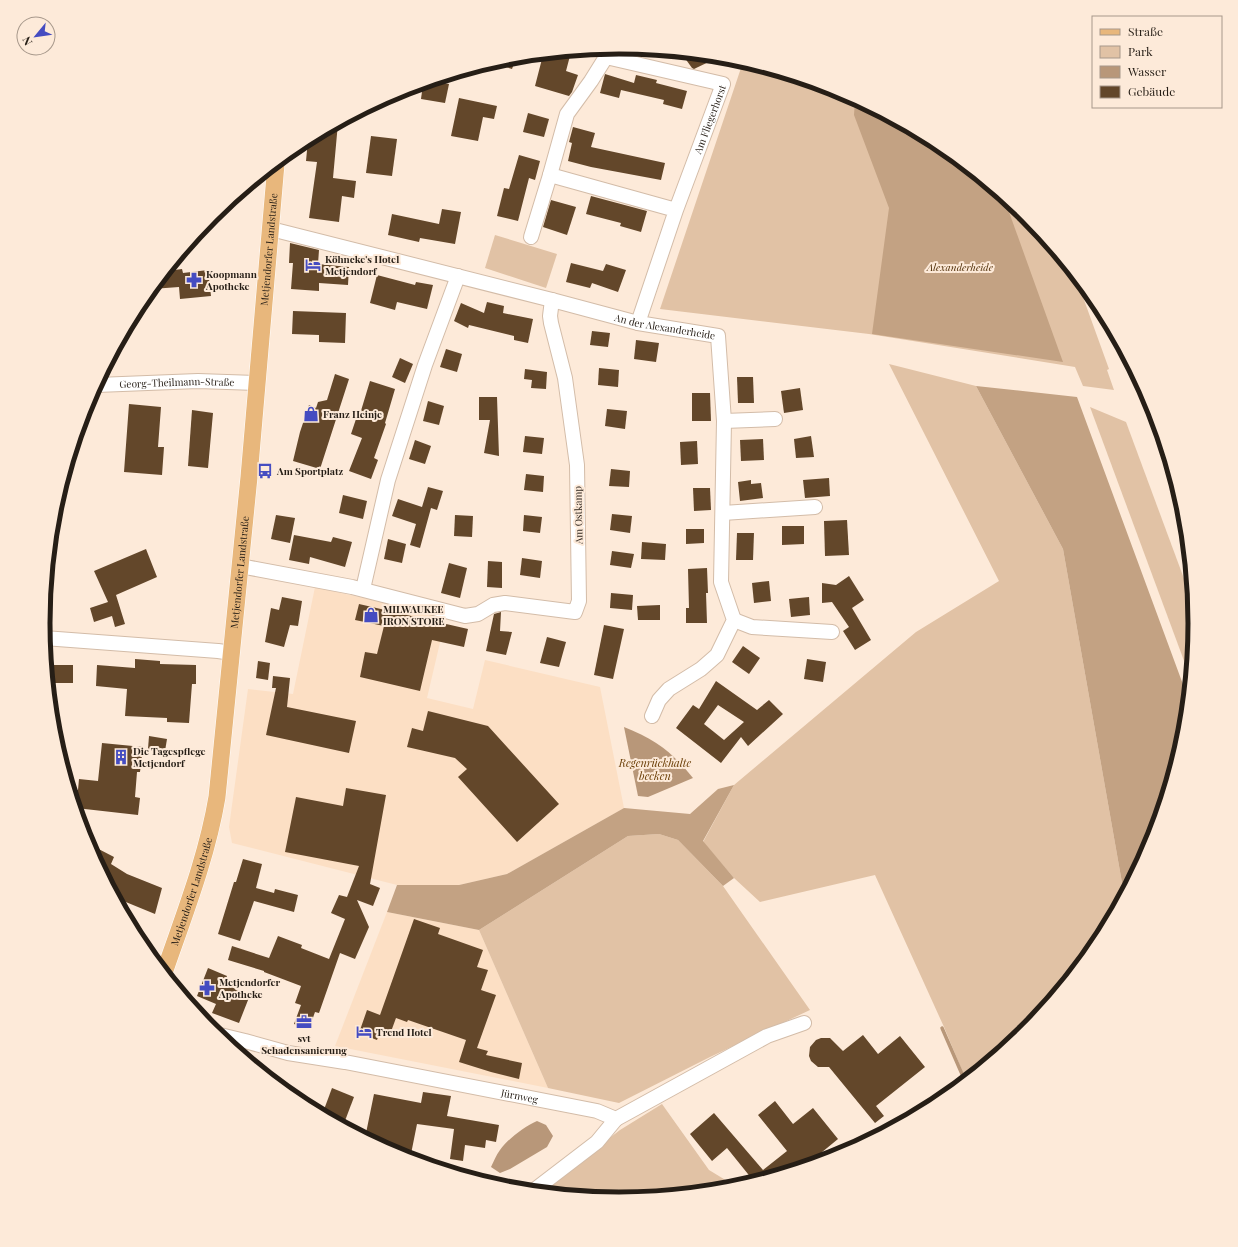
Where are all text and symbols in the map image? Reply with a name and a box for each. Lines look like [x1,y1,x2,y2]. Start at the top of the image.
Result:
north arrow [16,16,56,56]
legend [1092,16,1222,108]
text: Straße [1128,23,1163,39]
text: N [18,34,35,48]
text: Park [1128,43,1153,59]
text: Wasser [1127,63,1167,79]
street label: Am Fliegerhorst [690,82,729,157]
text: Gebäude [1128,83,1175,99]
street label: Metjendorfer Landstraße [257,193,280,306]
place label: Köhncke's Hotel Metjendorf [325,252,399,278]
hotel icon: Köhncke's Hotel Metjendorf [304,256,322,274]
park label: Alexanderheide [926,260,994,274]
place label: Koopmann Apotheke [205,267,258,293]
pharmacy icon: Koopmann Apotheke [185,271,203,289]
street label: An der Alexanderheide [612,310,716,342]
street label: Georg-Theilmann-Straße [119,374,235,391]
shop icon: Franz Heinje [302,405,320,423]
place label: Franz Heinje [323,407,382,421]
bus stop icon: Am Sportplatz [256,462,274,480]
place label: Am Sportplatz [276,464,344,478]
street label: Am Ostkamp [570,486,586,545]
street label: Metjendorfer Landstraße [227,515,252,629]
place label: MILWAUKEE IRON STORE [383,602,445,628]
shop icon: MILWAUKEE IRON STORE [362,606,380,624]
place label: Die Tagespflege Metjendorf [133,744,206,770]
building icon: Die Tagespflege Metjendorf [112,748,130,766]
water label: Regenrückhalte becken [618,755,692,783]
street label: Metjendorfer Landstraße [167,836,215,947]
place label: Metjendorfer Apotheke [218,975,280,1001]
pharmacy icon: Metjendorfer Apotheke [198,979,216,997]
office icon: svt Schadensanierung [295,1013,313,1031]
hotel icon: Trend Hotel [355,1023,373,1041]
place label: Trend Hotel [376,1025,432,1039]
place label: svt Schadensanierung [261,1031,347,1057]
street label: Jürnweg [499,1085,540,1107]

